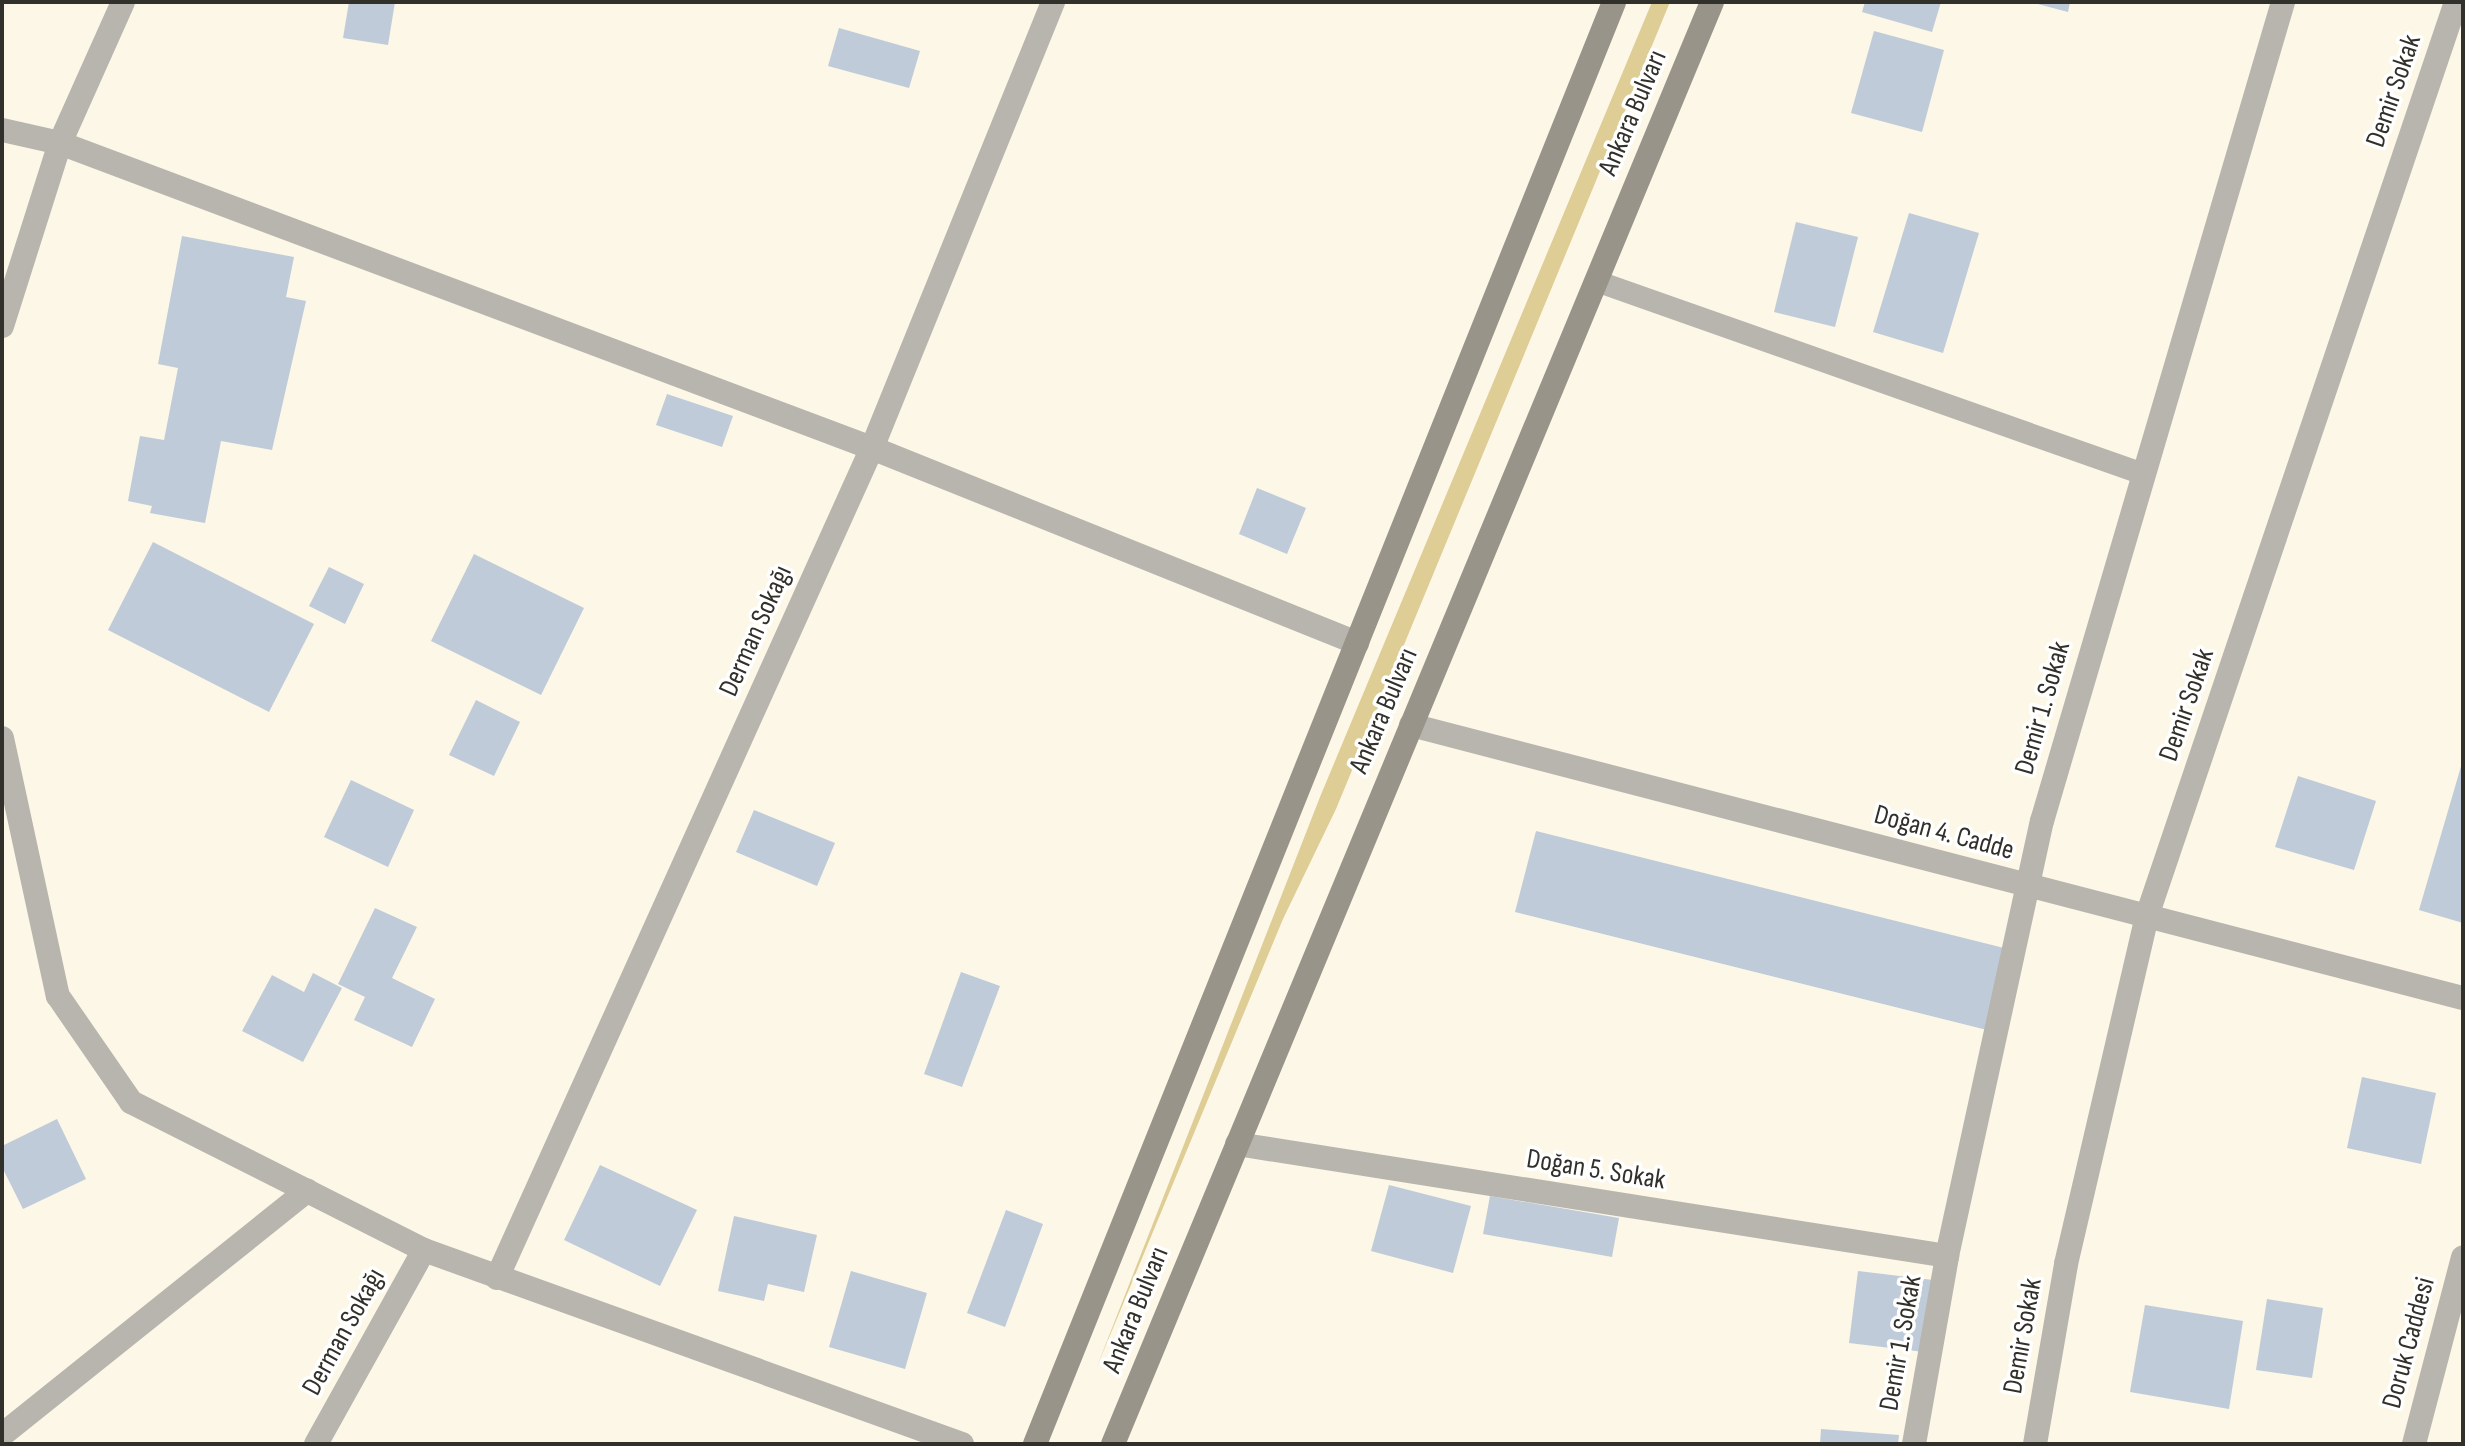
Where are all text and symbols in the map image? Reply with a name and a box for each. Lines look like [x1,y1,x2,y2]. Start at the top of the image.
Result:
street label: Demir Sokak [2359,30,2429,152]
street label: Ankara Bulvarı [1592,45,1674,181]
street label: Derman Sokağı [712,560,800,702]
street label: Demir 1. Sokak [2008,638,2078,778]
street label: Ankara Bulvarı [1343,643,1425,779]
street label: Demir Sokak [2152,644,2222,766]
street label: Doğan 4. Cadde [1870,798,2018,868]
street label: Doğan 5. Sokak [1524,1142,1668,1198]
street label: Ankara Bulvarı [1096,1242,1176,1378]
street label: Derman Sokağı [295,1263,393,1401]
street label: Demir 1. Sokak [1873,1273,1929,1413]
street label: Doruk Caddesi [2375,1274,2443,1412]
street label: Demir Sokak [1996,1276,2050,1396]

